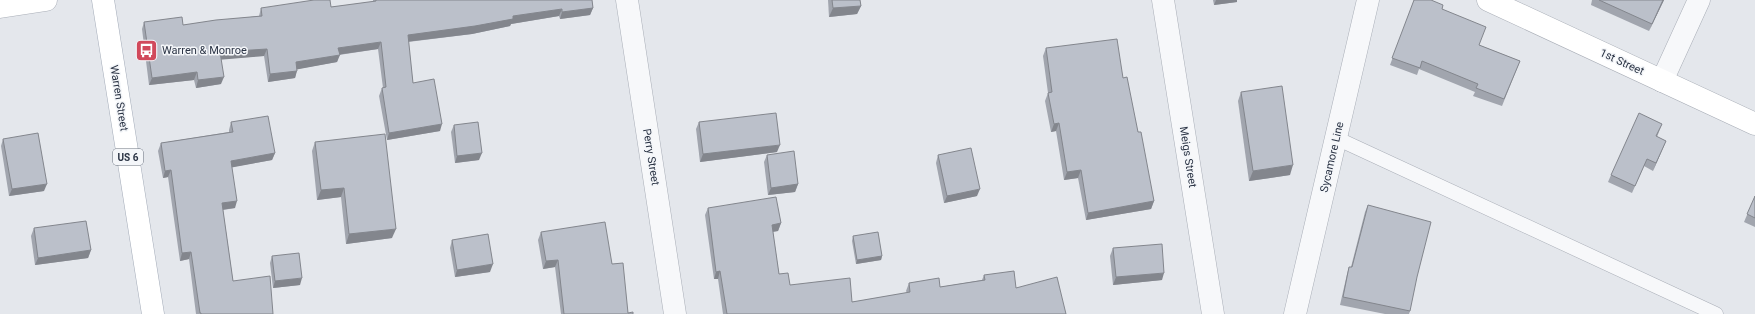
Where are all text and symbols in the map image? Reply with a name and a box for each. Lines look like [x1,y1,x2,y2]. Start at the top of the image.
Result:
bus stop icon: Warren & Monroe [134,37,160,63]
place label: Warren & Monroe [162,44,247,57]
street label: 1st Street [1598,46,1646,78]
street label: Warren Street [107,64,131,132]
street label: Sycamore Line [1318,120,1346,194]
street label: Meigs Street [1177,126,1199,189]
street label: Perry Street [640,128,662,187]
road number: US 6 [113,149,143,165]

